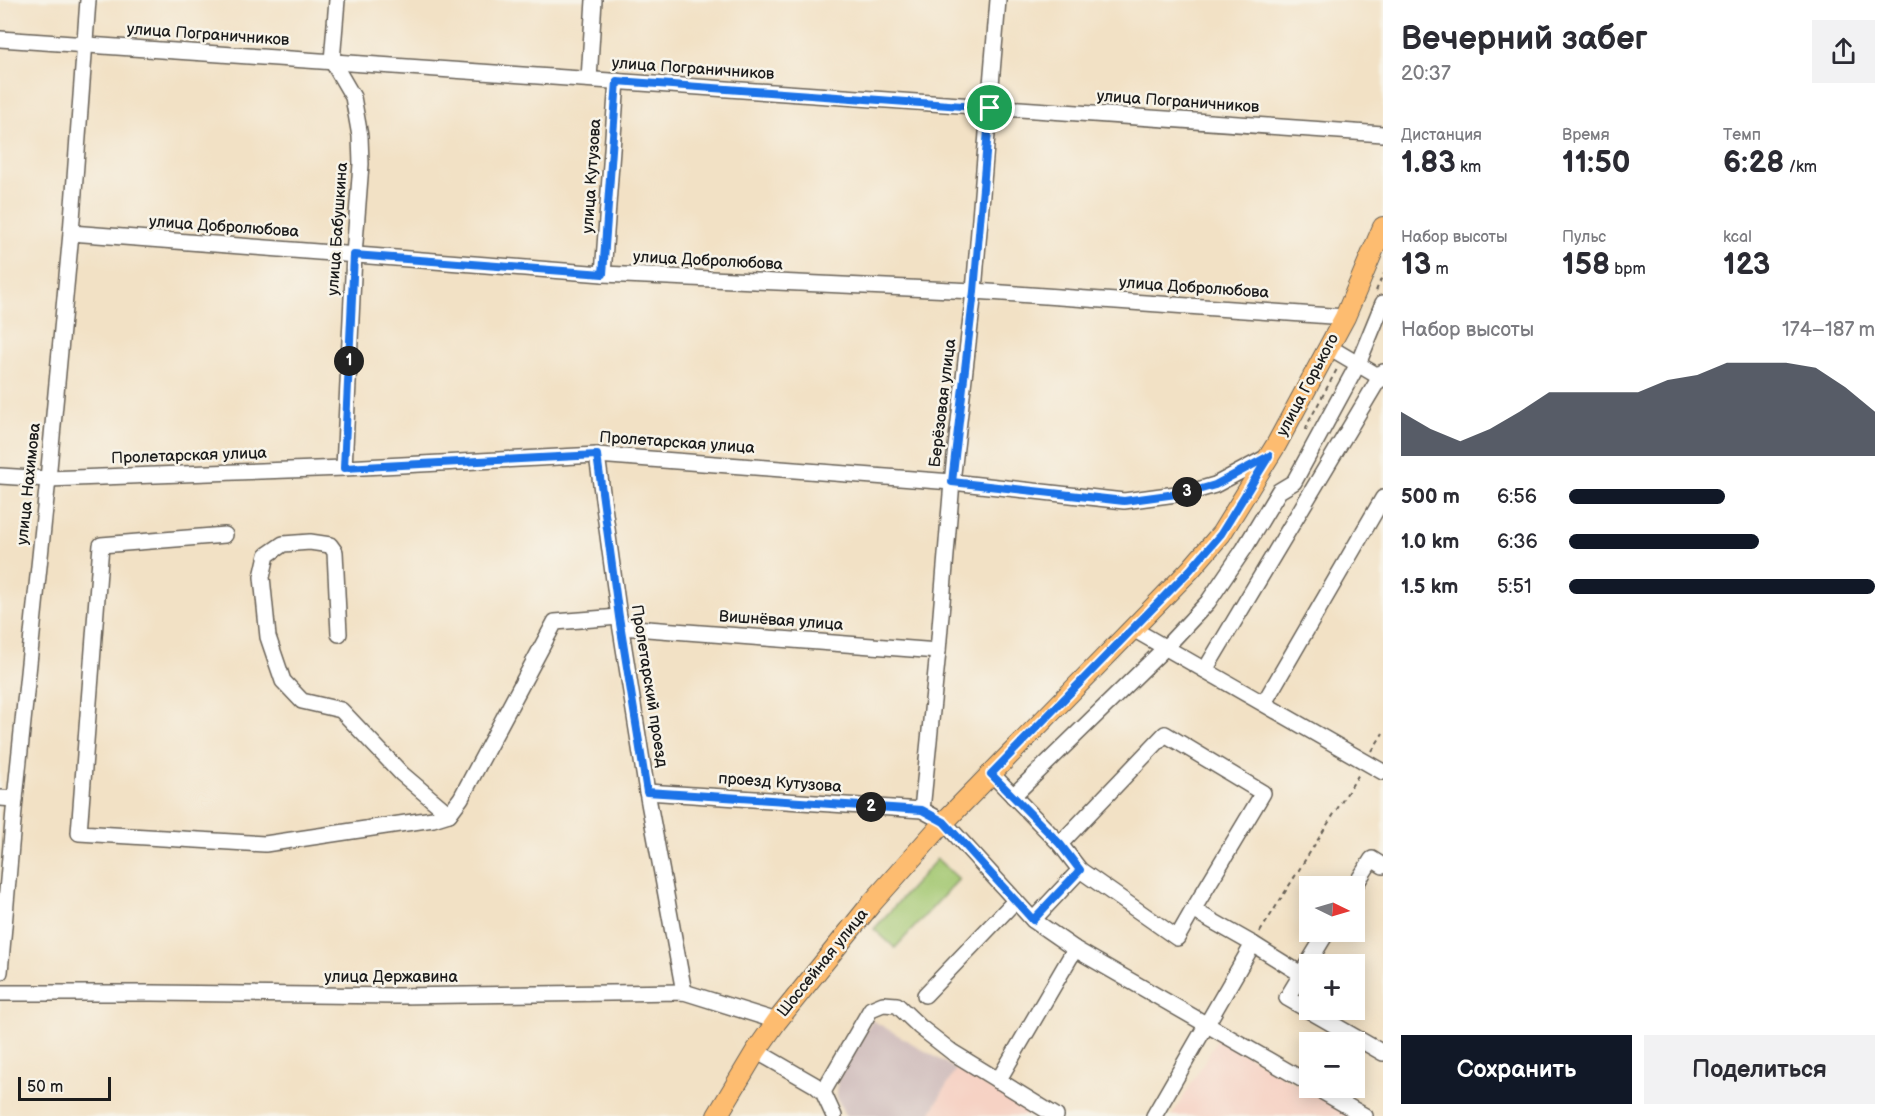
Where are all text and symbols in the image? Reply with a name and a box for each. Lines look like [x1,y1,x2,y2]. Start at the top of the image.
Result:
text: Вечерний забег [1401,19,1648,59]
street label: улица Пограничников [126,20,291,50]
button: share [1812,20,1875,83]
street label: улица Пограничников [611,54,776,84]
text: 20:37 [1401,62,1451,86]
pin [964,82,1015,133]
street label: улица Пограничников [1096,87,1261,117]
icon: arrive [973,91,1006,124]
street label: улица Кутузова [579,117,606,234]
text: Дистанция [1401,126,1482,145]
text: Время [1562,126,1610,145]
text: Темп [1723,126,1761,145]
text: 1.83 [1401,145,1456,181]
text: 11:50 [1562,145,1630,181]
text: 6:28 [1723,145,1784,181]
text: km [1456,158,1481,177]
text: /km [1784,158,1817,177]
street label: улица Бабушкина [324,161,352,296]
street label: улица Добролюбова [148,212,300,242]
text: Набор высоты [1401,228,1508,247]
text: Пульс [1562,228,1606,247]
text: kcal [1723,228,1752,247]
text: 13 [1401,247,1431,283]
text: 158 [1562,247,1610,283]
text: 123 [1723,247,1770,283]
street label: улица Добролюбова [632,248,784,274]
text: m [1431,260,1449,279]
text: bpm [1610,260,1646,279]
street label: улица Добролюбова [1118,273,1270,303]
text: Набор высоты [1401,318,1534,342]
text: 174–187 m [1782,318,1875,342]
street label: улица Горького [1273,330,1343,440]
street label: Берёзовая улица [926,337,960,468]
pin: 1 [334,346,364,376]
text: 1 [346,351,352,370]
street label: улица Нахимова [13,421,45,546]
street label: Пролетарская улица [599,428,756,458]
street label: Пролетарская улица [111,444,268,468]
pin: 3 [1172,477,1202,507]
text: 3 [1182,482,1192,501]
text: 500 m [1401,485,1460,509]
text: 6:56 [1497,485,1537,509]
text: 1.0 km [1401,530,1459,554]
text: 6:36 [1497,530,1538,554]
text: 1.5 km [1401,575,1458,599]
text: 5:51 [1497,575,1532,599]
street label: Пролетарский проезд [627,603,671,769]
street label: Вишнёвая улица [718,607,844,635]
street label: проезд Кутузова [718,769,843,797]
pin: 2 [856,792,886,822]
text: 2 [866,797,876,816]
north arrow [1299,876,1365,942]
map controls [1299,876,1365,1098]
street label: Шоссейная улица [774,905,873,1021]
button: + [1299,954,1365,1020]
street label: улица Державина [324,968,458,987]
button: − [1299,1032,1365,1098]
button: Сохранить [1401,1035,1632,1104]
button: Поделиться [1644,1035,1875,1104]
scale bar [18,1074,111,1102]
text: 50 m [27,1078,63,1097]

